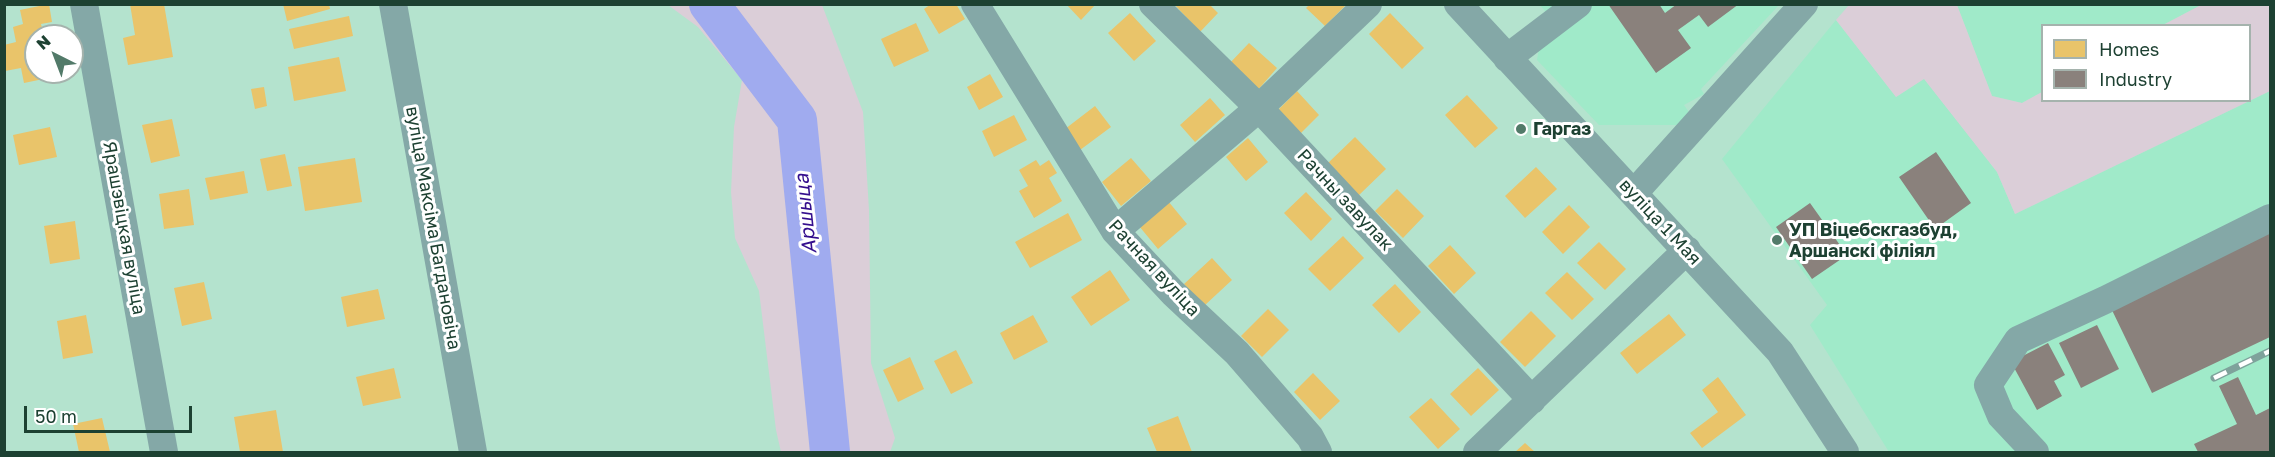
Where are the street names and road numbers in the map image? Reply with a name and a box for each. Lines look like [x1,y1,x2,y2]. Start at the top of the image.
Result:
street label: вуліца Максіма Багдановіча [401,105,465,351]
street label: Ярашэвіцкая вуліца [98,140,150,316]
street label: Рачны завулак [1293,145,1397,255]
street label: вуліца 1 Мая [1615,174,1705,270]
street label: Рачная вуліца [1104,215,1204,321]

